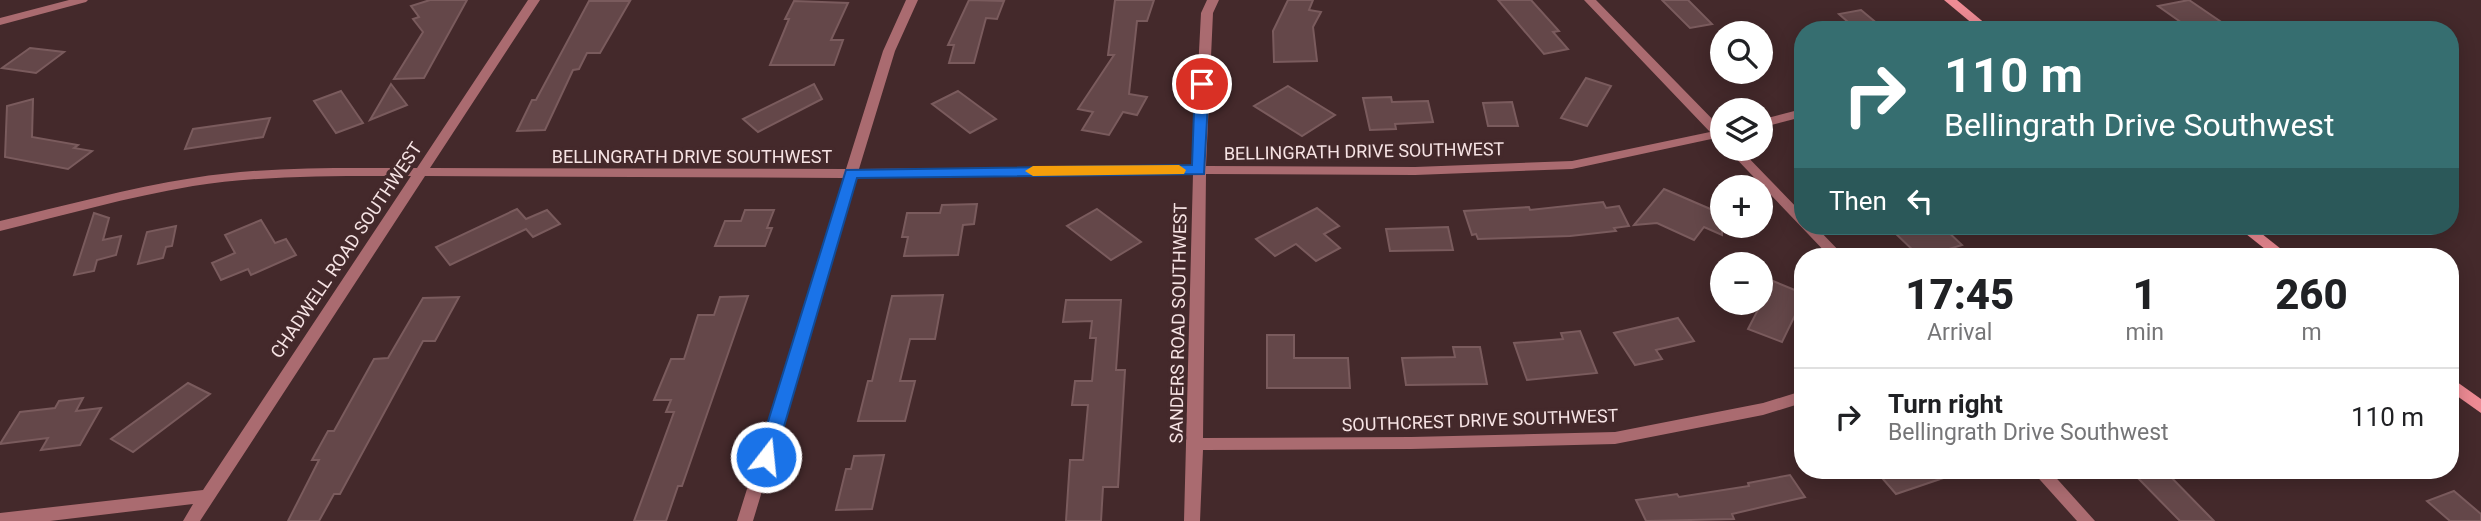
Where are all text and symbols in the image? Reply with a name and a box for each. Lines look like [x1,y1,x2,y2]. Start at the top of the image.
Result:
map controls [1710,21,1773,315]
button: search [1710,21,1773,84]
text: 110 m [1944,47,2083,104]
icon: right [1829,49,1920,140]
pin [1172,54,1232,114]
icon: arrive [1183,65,1221,103]
button: layers [1710,98,1773,161]
text: Bellingrath Drive Southwest [1944,106,2334,144]
street label: CHADWELL ROAD SOUTHWEST [266,138,426,362]
street label: BELLINGRATH DRIVE SOUTHWEST [1224,138,1505,164]
street label: BELLINGRATH DRIVE SOUTHWEST [552,146,832,167]
button: + [1710,175,1773,238]
icon: left [1901,182,1939,220]
text: Then [1829,186,1887,216]
street label: SANDERS ROAD SOUTHWEST [1165,202,1191,444]
button: − [1710,252,1773,315]
text: 17:45 [1905,270,2014,319]
text: 1 [2133,270,2157,319]
text: 260 [2275,270,2348,319]
text: Arrival [1927,319,1992,346]
text: min [2125,319,2164,346]
text: m [2301,319,2322,346]
text: Turn right [1888,389,2003,419]
icon: right [1829,398,1867,436]
text: 110 m [2351,402,2424,432]
street label: SOUTHCREST DRIVE SOUTHWEST [1341,405,1619,435]
text: Bellingrath Drive Southwest [1888,419,2169,446]
position arrow [729,420,803,494]

